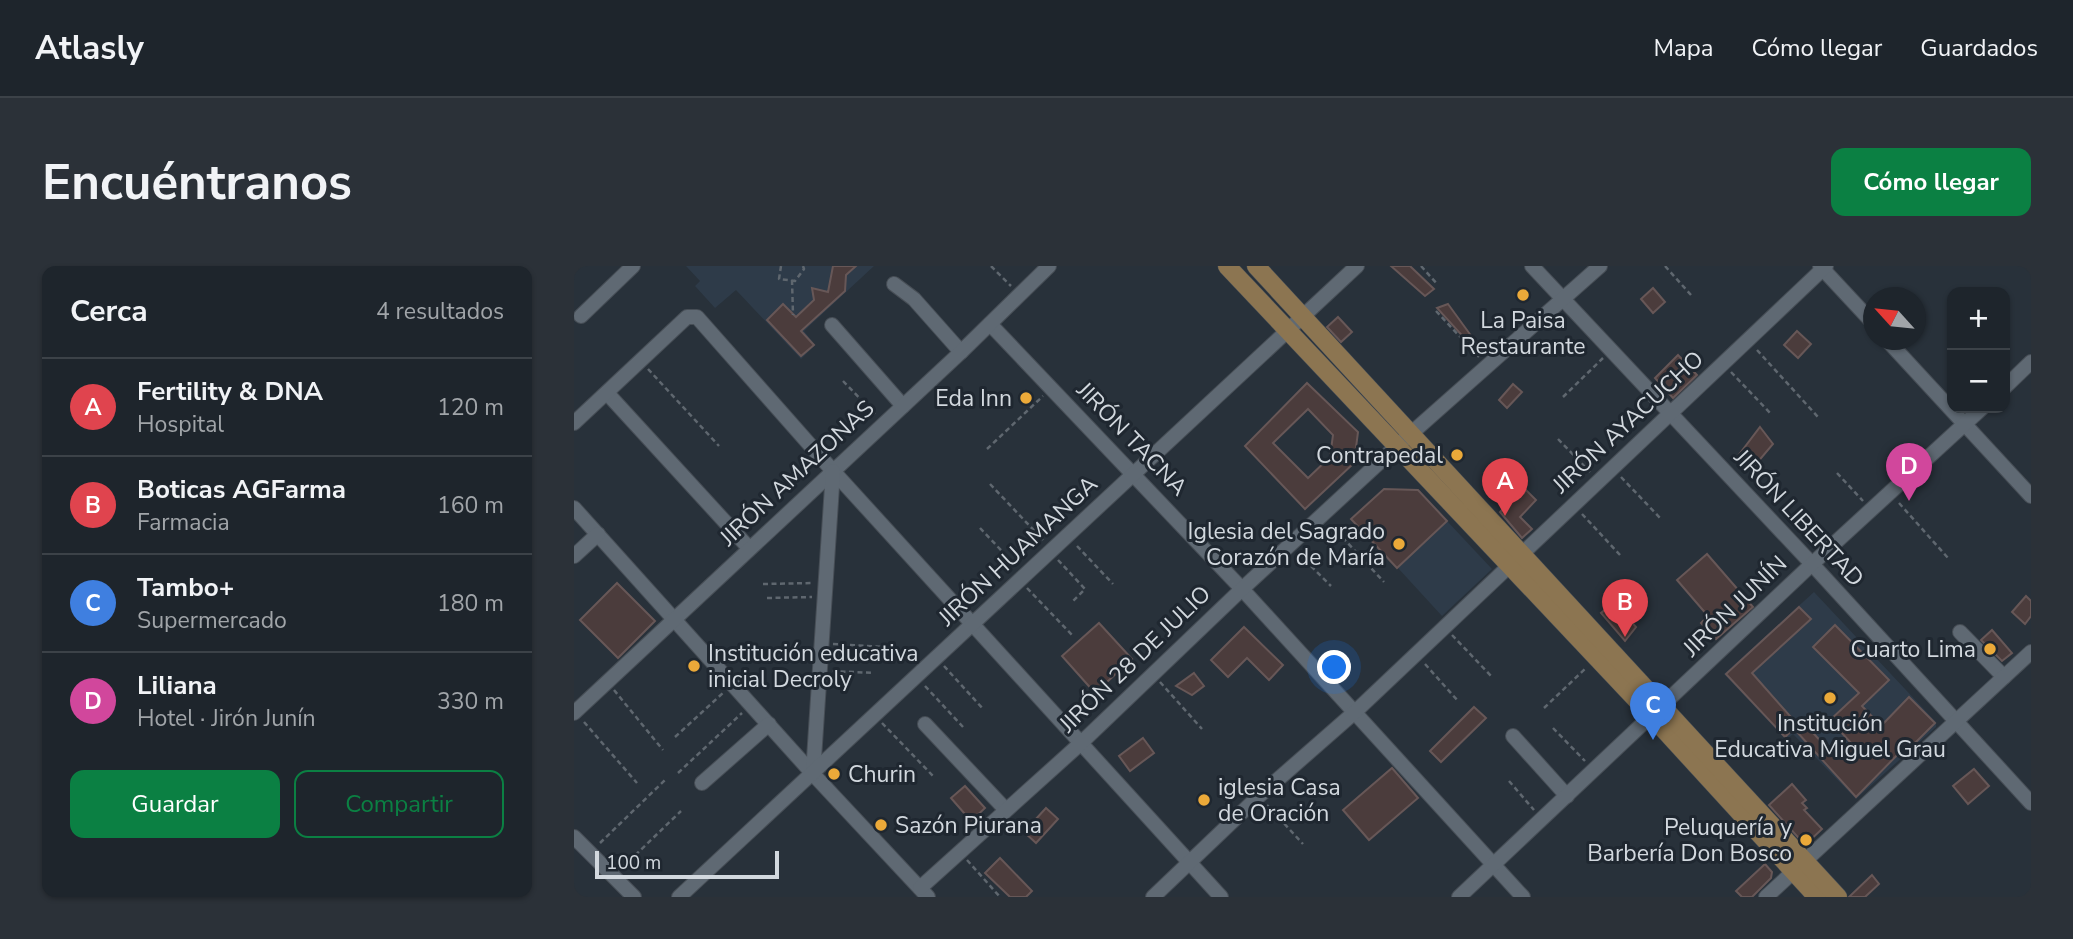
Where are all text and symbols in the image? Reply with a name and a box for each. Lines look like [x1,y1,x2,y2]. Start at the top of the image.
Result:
text: Atlasly [35,26,144,71]
text: Mapa [1653,32,1713,64]
text: Cómo llegar [1751,32,1882,64]
text: Guardados [1920,32,2038,64]
button: Cómo llegar [1831,148,2031,216]
text: Encuéntranos [42,149,352,216]
marker: La Paisa Restaurante [1515,287,1531,303]
north arrow [1863,287,1926,350]
map controls [1947,287,2010,413]
button: + [1947,287,2010,350]
text: Cerca [70,291,148,332]
text: 4 resultados [376,296,504,327]
place label: La Paisa Restaurante [1461,305,1586,362]
street label: JIRÓN AYACUCHO [1545,344,1710,501]
button: − [1947,350,2010,413]
text: Fertility & DNA [137,374,323,409]
street label: JIRÓN TACNA [1069,375,1194,503]
place label: Eda Inn [935,383,1012,414]
marker: Eda Inn [1018,390,1034,406]
text: A [84,392,102,423]
text: 120 m [437,392,504,423]
street label: JIRÓN AMAZONAS [712,393,881,553]
text: Hospital [137,409,224,440]
place label: Contrapedal [1316,440,1443,471]
street label: JIRÓN LIBERTAD [1726,442,1871,593]
pin: D [1886,443,1932,501]
marker: Contrapedal [1449,447,1465,463]
pin: A [1482,458,1528,516]
street label: JIRÓN HUAMANGA [931,469,1104,634]
text: Boticas AGFarma [137,472,346,507]
text: B [85,490,101,521]
text: 160 m [437,490,504,521]
text: Farmacia [137,507,230,538]
place label: Iglesia del Sagrado Corazón de María [1188,516,1385,573]
marker: Iglesia del Sagrado Corazón de María [1391,536,1407,552]
street label: JIRÓN JUNÍN [1676,549,1794,664]
text: Tambo+ [137,570,234,605]
street label: JIRÓN 28 DE JULIO [1052,579,1217,740]
pin: B [1602,579,1648,637]
text: C [85,588,101,619]
text: 180 m [437,588,504,619]
text: Supermercado [137,605,287,636]
place label: Cuarto Lima [1851,634,1976,665]
place label: Institución educativa inicial Decroly [708,638,918,695]
marker: Cuarto Lima [1982,641,1998,657]
your location [1317,650,1351,684]
marker: Institución educativa inicial Decroly [686,658,702,674]
text: Liliana [137,668,217,703]
pin: C [1630,682,1676,740]
text: D [84,686,102,717]
text: 330 m [437,686,504,717]
marker: Institución Educativa Miguel Grau [1822,690,1838,706]
text: Hotel · Jirón Junín [137,703,316,734]
place label: Institución Educativa Miguel Grau [1714,708,1946,765]
place label: Churin [848,759,916,790]
marker: Churin [826,766,842,782]
button: Guardar [70,770,280,838]
button: Compartir [294,770,504,838]
place label: iglesia Casa de Oración [1218,772,1341,829]
marker: iglesia Casa de Oración [1196,792,1212,808]
place label: Sazón Piurana [895,810,1042,841]
place label: Peluquería y Barbería Don Bosco [1587,812,1792,869]
marker: Sazón Piurana [873,817,889,833]
marker: Peluquería y Barbería Don Bosco [1798,832,1814,848]
scale bar [595,848,779,880]
text: 100 m [606,850,661,876]

